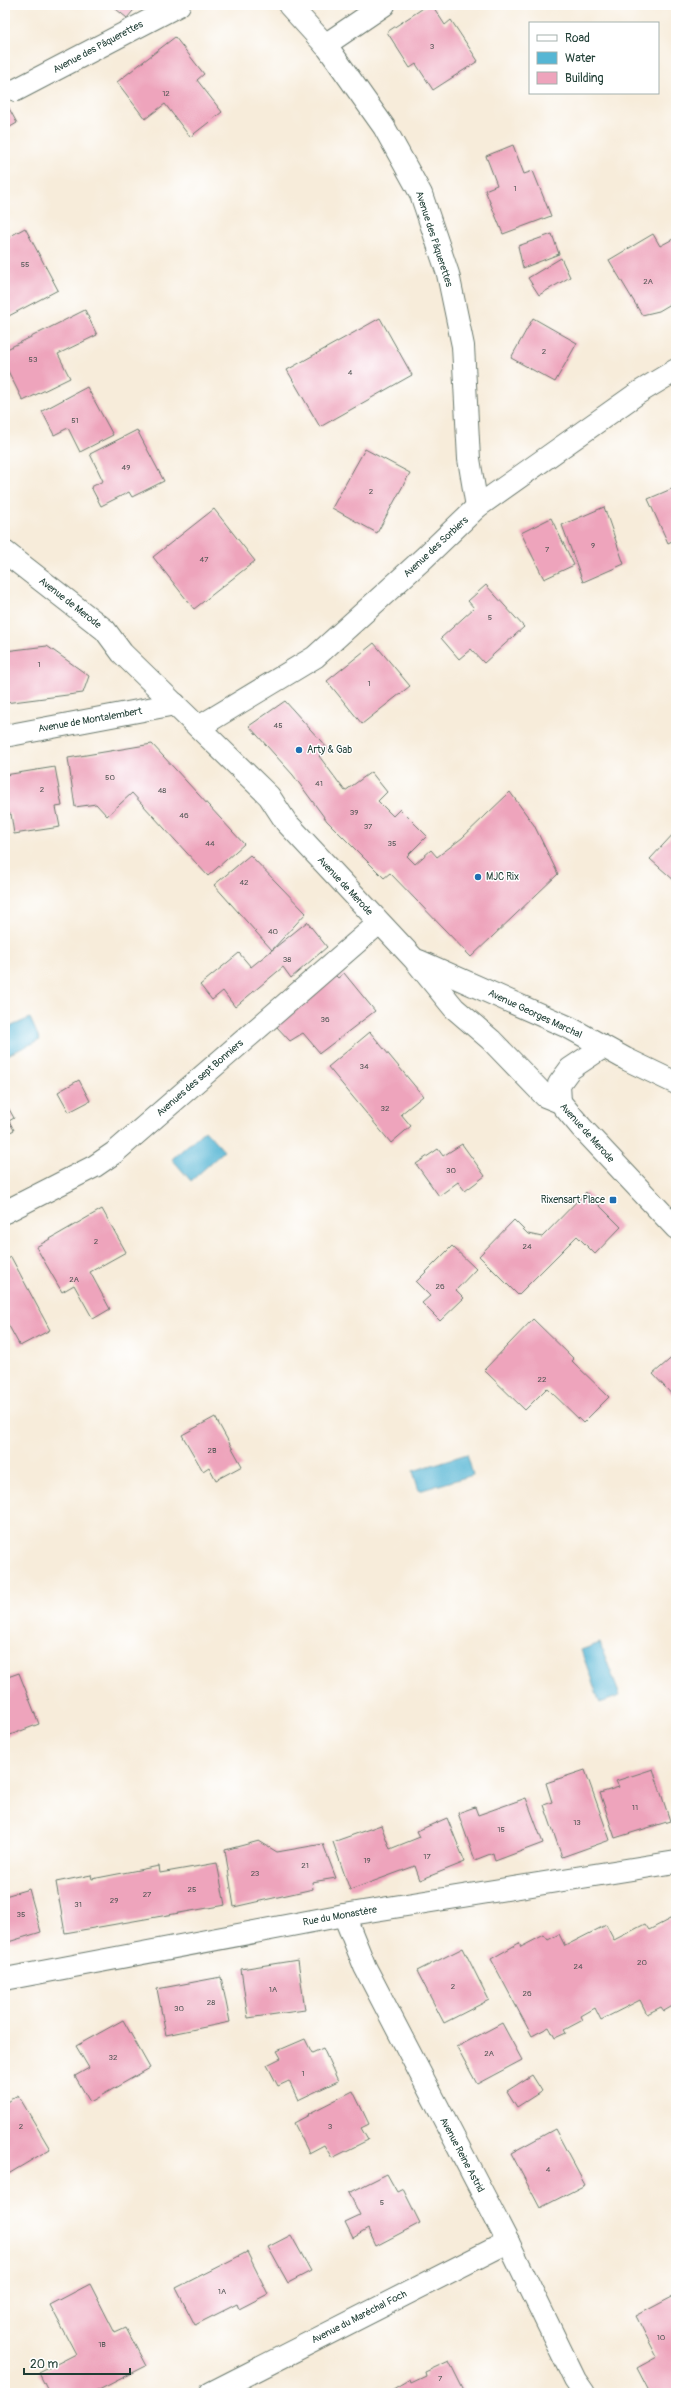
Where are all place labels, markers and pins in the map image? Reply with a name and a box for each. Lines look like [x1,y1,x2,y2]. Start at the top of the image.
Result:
place label: Arty & Gab [307,744,352,756]
marker: Arty & Gab [294,745,304,755]
place label: MJC Rix [486,871,519,883]
marker: MJC Rix [473,872,483,882]
place label: Rixensart Place [541,1194,605,1206]
marker: Rixensart Place [608,1195,618,1205]

